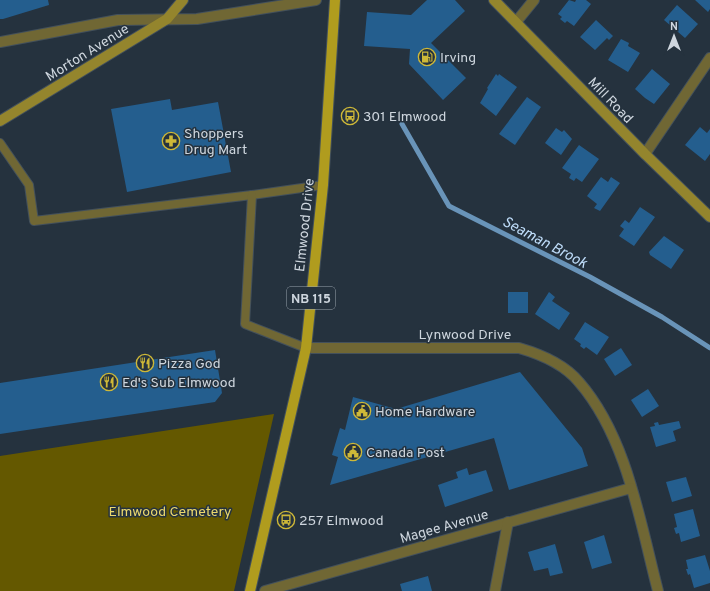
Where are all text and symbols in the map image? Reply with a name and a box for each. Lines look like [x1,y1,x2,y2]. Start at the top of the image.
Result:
north arrow [654,16,694,56]
text: N [670,20,678,34]
street label: Morton Avenue [43,21,133,86]
fuel station icon: Irving [417,47,437,67]
place label: Irving [440,50,476,67]
street label: Mill Road [584,74,636,128]
bus stop icon: 301 Elmwood [340,106,360,126]
place label: 301 Elmwood [363,109,446,126]
place label: Shoppers Drug Mart [184,126,247,159]
pharmacy icon: Shoppers Drug Mart [161,131,181,151]
street label: Elmwood Drive [292,178,319,273]
water label: Seaman Brook [498,213,591,274]
road number: NB 115 [287,287,335,309]
street label: Lynwood Drive [419,327,511,344]
restaurant icon: Pizza God [135,353,155,373]
place label: Pizza God [158,356,221,373]
restaurant icon: Ed's Sub Elmwood [99,372,119,392]
place label: Ed's Sub Elmwood [122,375,236,392]
public building icon: Home Hardware [352,401,372,421]
place label: Home Hardware [375,404,475,421]
public building icon: Canada Post [343,442,363,462]
place label: Canada Post [366,445,445,462]
park label: Elmwood Cemetery [109,504,231,521]
street label: Magee Avenue [398,507,491,548]
bus stop icon: 257 Elmwood [276,510,296,530]
place label: 257 Elmwood [299,513,384,530]

